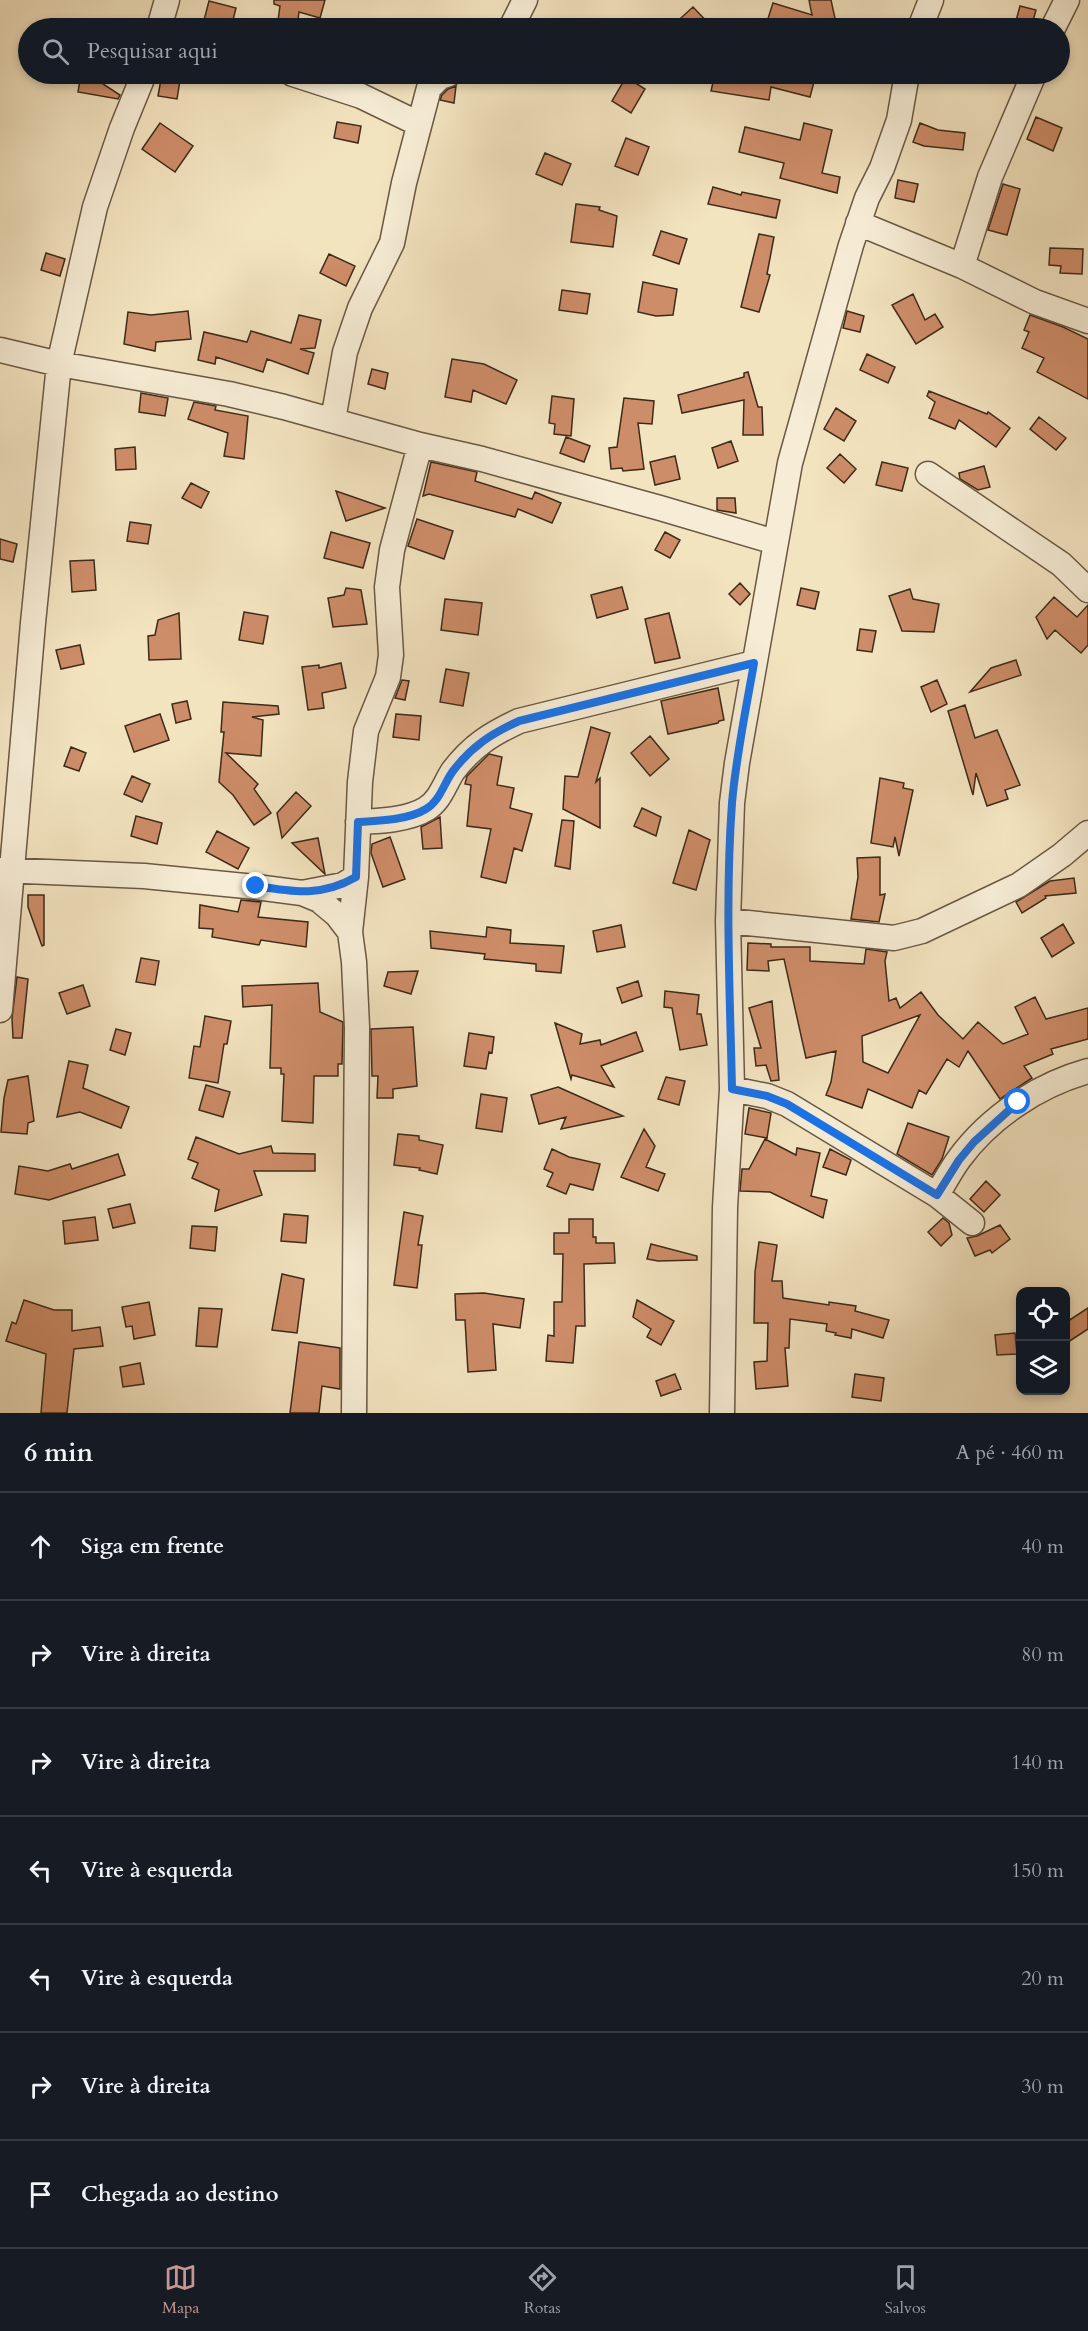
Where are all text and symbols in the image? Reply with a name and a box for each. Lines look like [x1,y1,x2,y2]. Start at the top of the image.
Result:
search box [18,18,1070,84]
icon: search [39,35,72,68]
text: Pesquisar aqui [87,36,218,66]
route end [242,872,268,898]
route start [1004,1088,1030,1114]
map controls [1016,1287,1070,1395]
button: locate [1016,1287,1070,1341]
button: layers [1016,1341,1070,1395]
text: 6 min [24,1435,93,1470]
text: A pé · 460 m [956,1439,1064,1466]
icon: ahead [24,1530,57,1563]
text: Siga em frente [81,1531,224,1561]
text: 40 m [1021,1533,1064,1560]
icon: right [24,1638,57,1671]
text: Vire à direita [81,1639,211,1669]
text: 80 m [1021,1641,1064,1668]
icon: right [24,1746,57,1779]
text: Vire à direita [81,1747,211,1777]
text: 140 m [1011,1749,1064,1776]
icon: left [24,1854,57,1887]
text: Vire à esquerda [81,1855,233,1885]
text: 150 m [1011,1857,1064,1884]
icon: left [24,1962,57,1995]
text: Vire à esquerda [81,1963,233,1993]
text: 20 m [1021,1965,1064,1992]
icon: right [24,2070,57,2103]
text: Vire à direita [81,2071,211,2101]
text: 30 m [1021,2073,1064,2100]
icon: arrive [24,2178,57,2211]
text: Chegada ao destino [81,2179,279,2209]
tab: Mapa [162,2261,199,2319]
tab: Rotas [524,2261,561,2319]
tab: Salvos [885,2261,926,2319]

